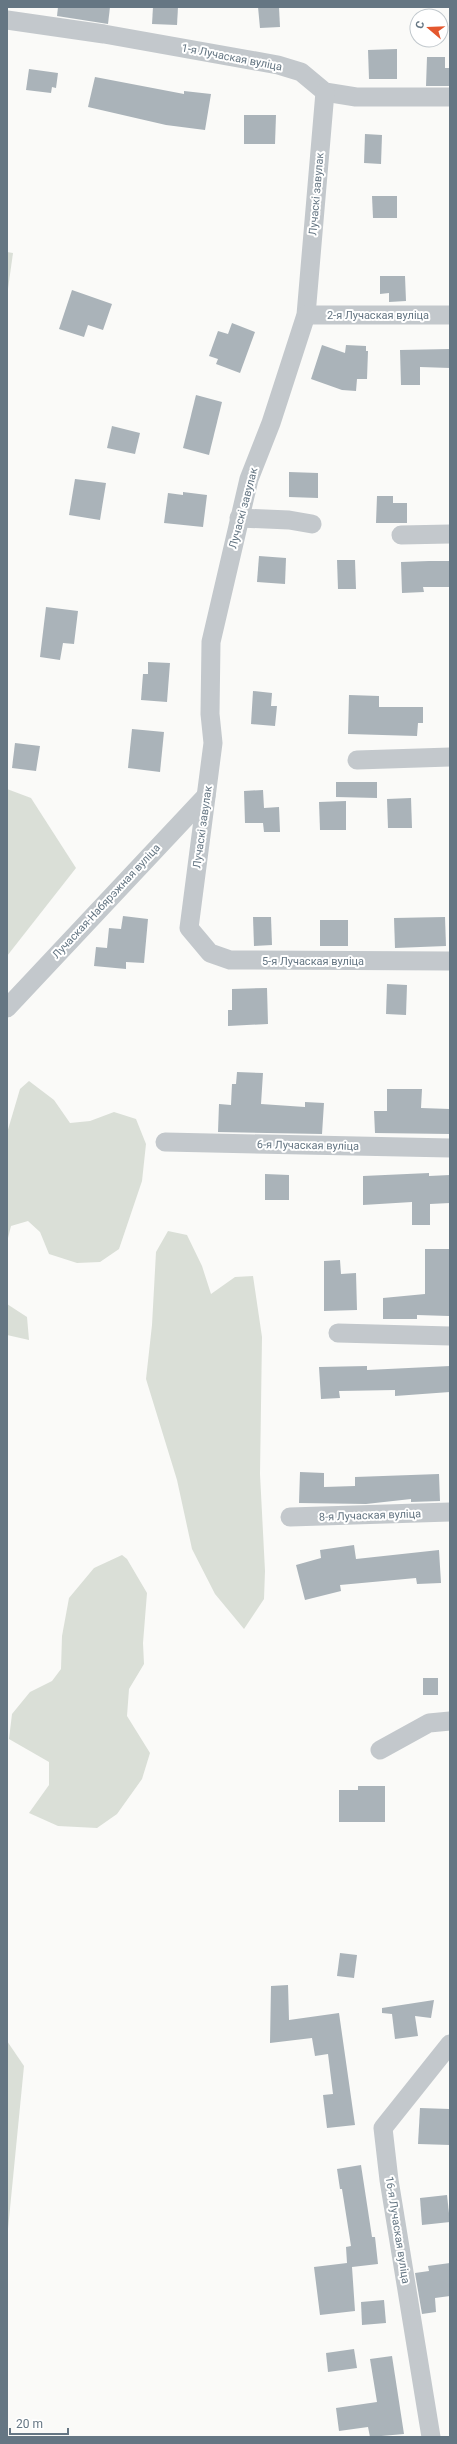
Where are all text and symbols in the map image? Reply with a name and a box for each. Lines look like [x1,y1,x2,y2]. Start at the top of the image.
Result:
north arrow [409,8,449,48]
text: С [413,19,427,30]
street label: 1-я Лучаская вуліца [181,41,283,74]
street label: Лучаскі завулак [306,152,327,236]
street label: 2-я Лучаская вуліца [327,309,429,322]
street label: Лучаскі завулак [226,466,261,550]
street label: Лучаскі завулак [190,785,215,869]
street label: Лучаская-Набярэжная вуліца [50,841,163,961]
street label: 5-я Лучаская вуліца [262,955,364,968]
street label: 6-я Лучаская вуліца [257,1138,359,1153]
street label: 8-я Лучаская вуліца [319,1507,421,1524]
street label: 16-я Лучаская вуліца [383,2176,412,2285]
scale bar [10,2410,68,2436]
text: 20 m [16,2417,43,2431]

